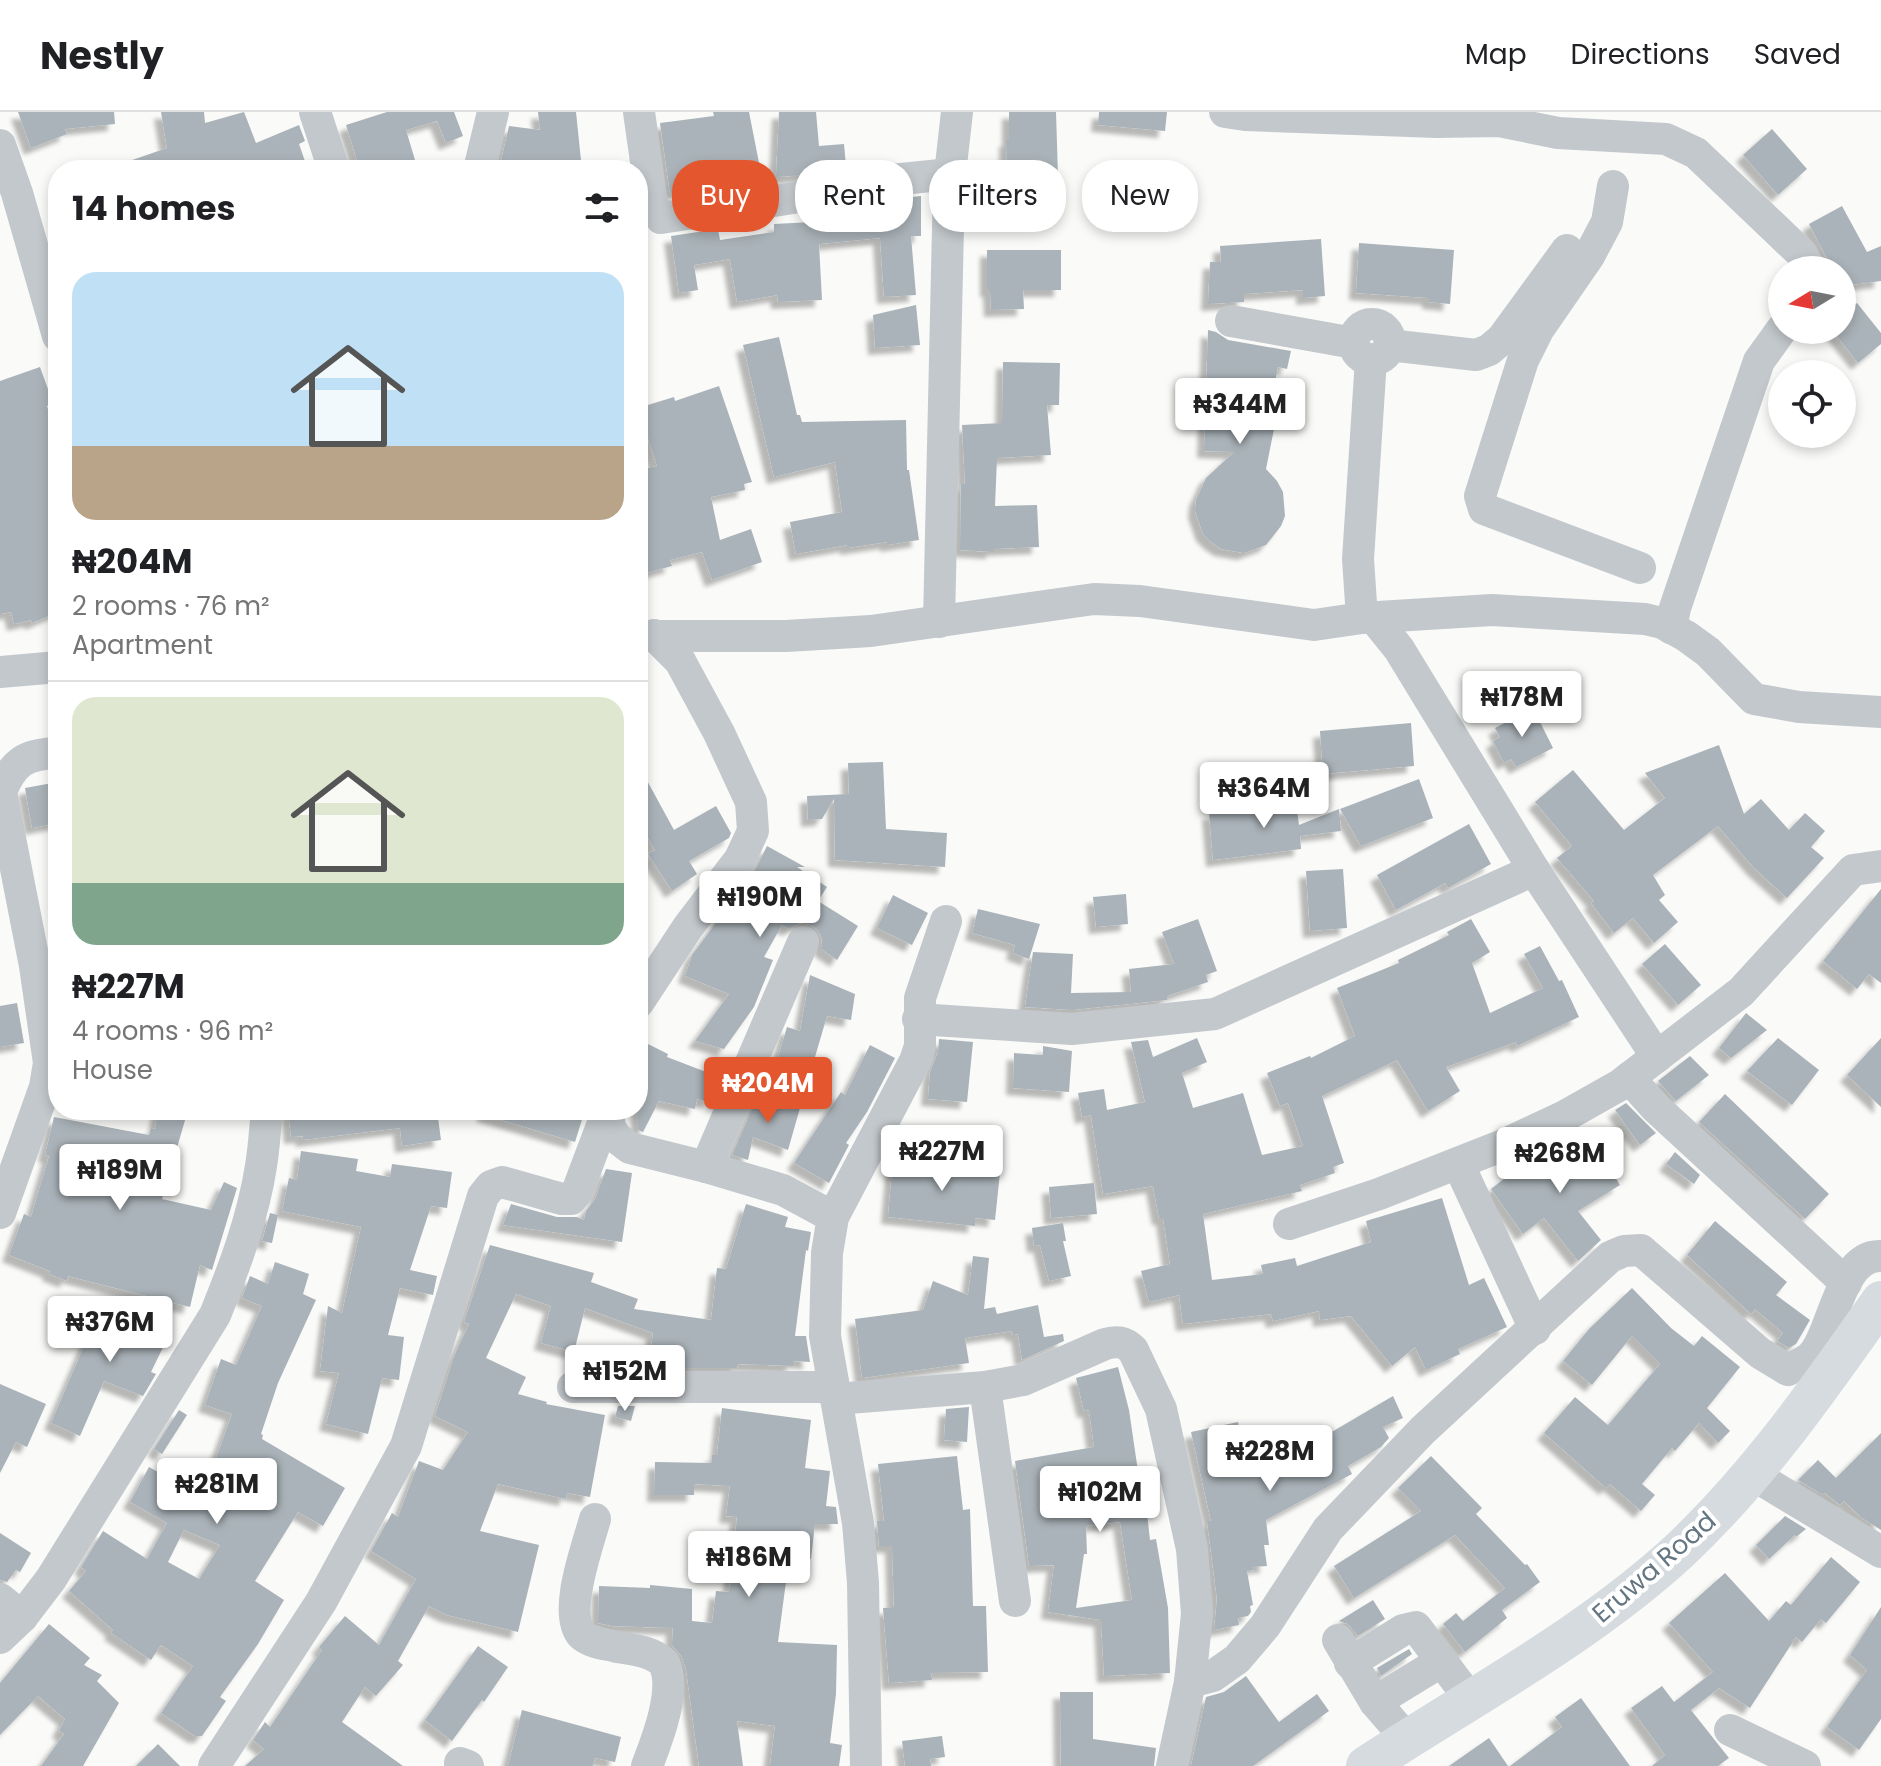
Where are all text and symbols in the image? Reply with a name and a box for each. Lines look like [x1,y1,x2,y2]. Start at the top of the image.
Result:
text: Nestly [40,29,164,82]
text: Map [1465,35,1527,74]
text: Directions [1571,35,1710,74]
text: Saved [1754,35,1841,74]
chip: Buy [672,160,779,232]
chip: Rent [795,160,913,232]
chip: Filters [929,160,1066,232]
chip: New [1082,160,1198,232]
text: 14 homes [72,184,236,232]
icon: filters [580,186,624,230]
north arrow [1768,256,1856,344]
map controls [1768,256,1856,448]
icon: home [276,324,420,468]
button: locate [1768,360,1856,448]
pin: ₦344M [1184,378,1296,446]
text: ₦344M [1193,386,1287,422]
text: ₦204M [72,537,192,585]
text: 2 rooms · 76 m² [72,588,270,624]
text: Apartment [72,627,213,663]
pin: ₦178M [1466,671,1578,739]
text: ₦178M [1480,679,1564,715]
icon: home [276,749,420,893]
pin: ₦364M [1208,762,1320,830]
text: ₦364M [1218,770,1310,806]
pin: ₦190M [704,871,816,939]
text: ₦190M [717,879,803,915]
text: ₦227M [72,962,185,1010]
text: 4 rooms · 96 m² [72,1013,273,1049]
text: House [72,1052,153,1088]
pin: ₦204M [712,1057,824,1125]
text: ₦204M [722,1065,814,1101]
pin: ₦227M [886,1125,998,1193]
pin: ₦268M [1504,1127,1616,1195]
text: ₦227M [899,1133,985,1169]
text: ₦268M [1515,1135,1605,1171]
pin: ₦189M [64,1144,176,1212]
text: ₦189M [77,1152,163,1188]
pin: ₦376M [54,1296,166,1364]
text: ₦376M [66,1304,154,1340]
pin: ₦152M [569,1345,681,1413]
text: ₦152M [583,1353,667,1389]
pin: ₦228M [1214,1425,1326,1493]
text: ₦228M [1225,1433,1315,1469]
pin: ₦281M [161,1458,273,1526]
text: ₦281M [175,1466,259,1502]
pin: ₦102M [1044,1466,1156,1534]
text: ₦102M [1058,1474,1142,1510]
street label: Eruwa Road [1584,1503,1724,1631]
pin: ₦186M [693,1531,805,1599]
text: ₦186M [706,1539,792,1575]

